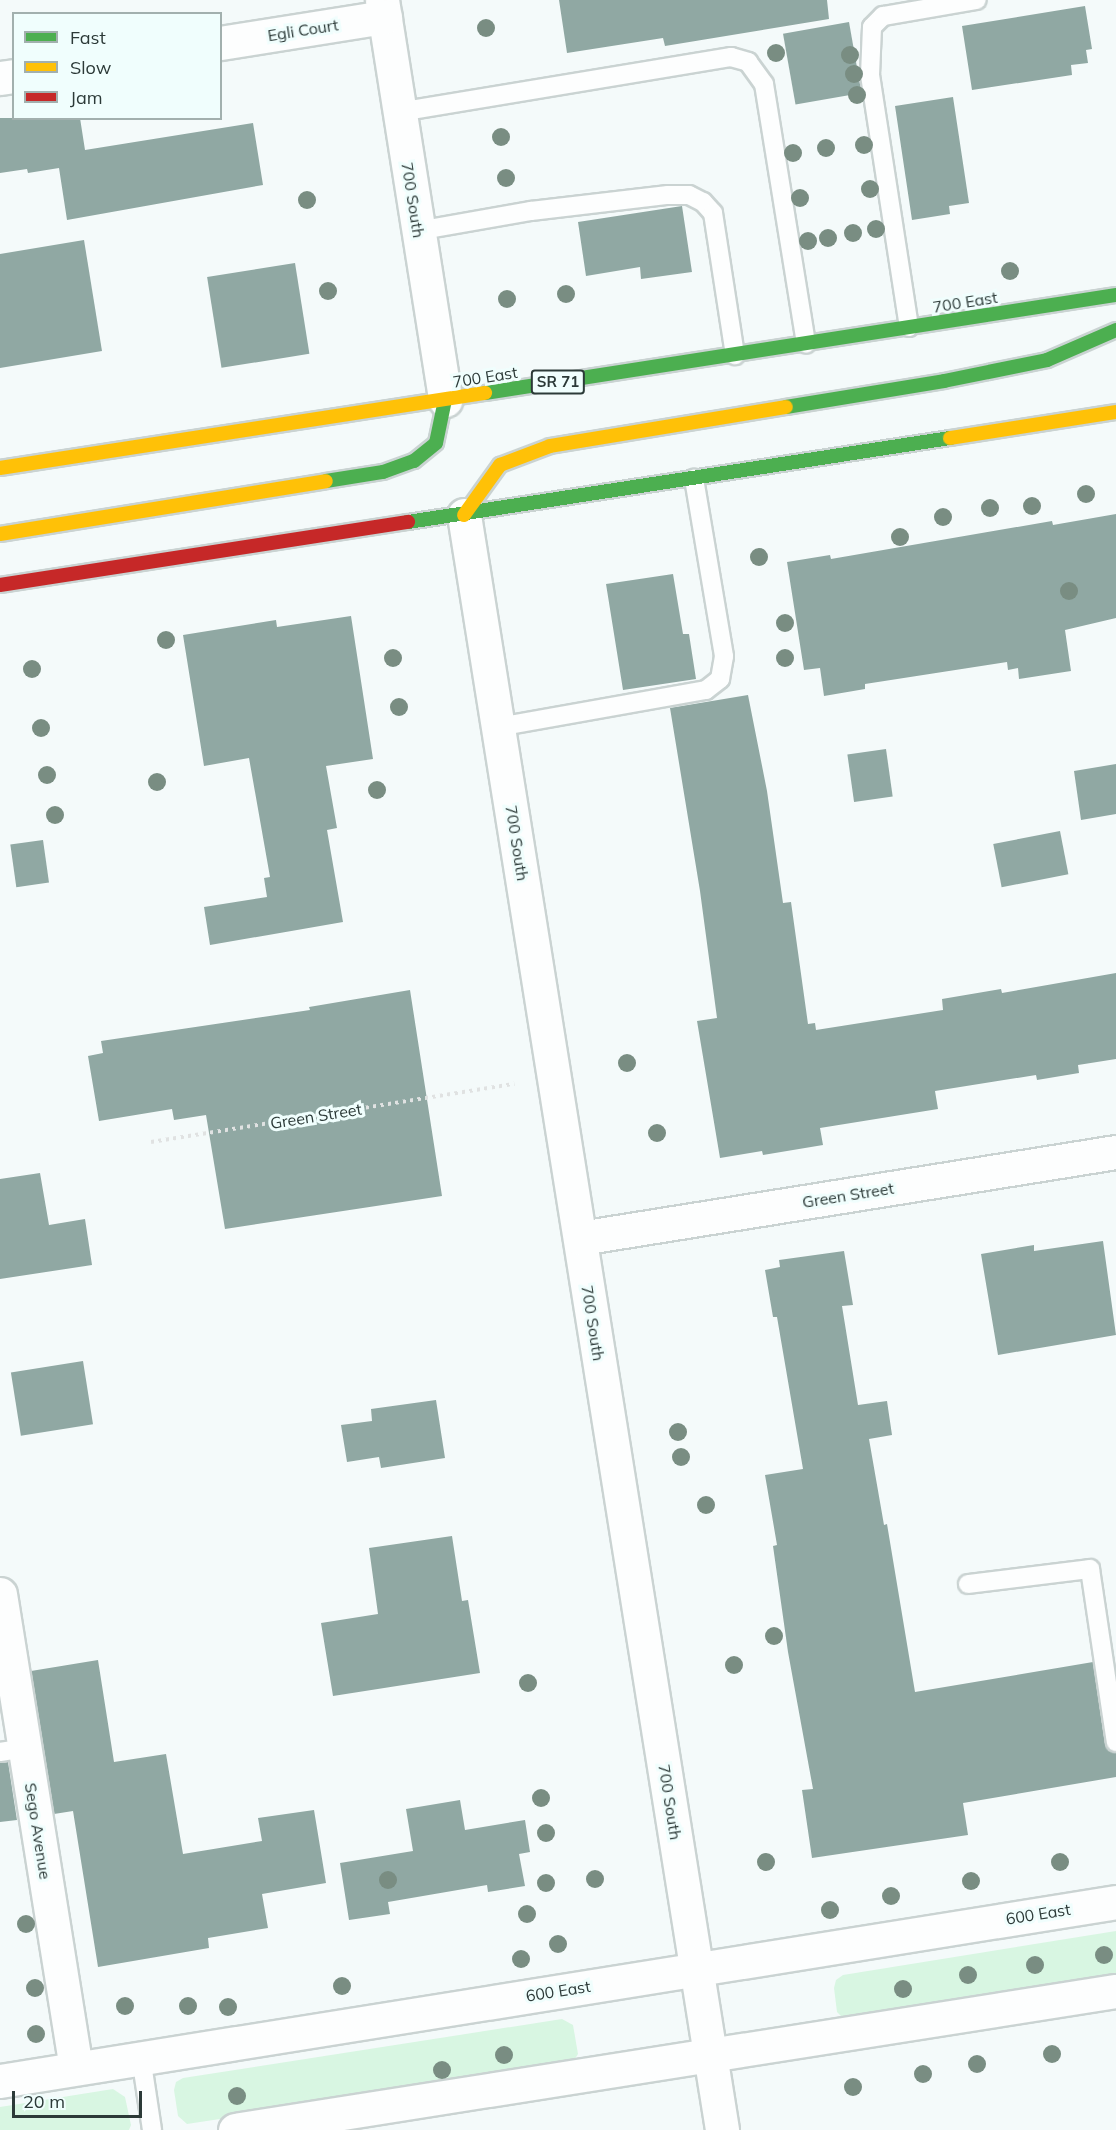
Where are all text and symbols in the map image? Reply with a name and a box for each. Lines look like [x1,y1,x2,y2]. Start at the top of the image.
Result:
legend [12,12,222,120]
street label: Egli Court [266,15,340,45]
text: Fast [70,26,106,49]
text: Slow [70,56,111,79]
text: Jam [70,86,103,109]
street label: 700 South [398,161,428,239]
street label: 700 East [931,287,999,317]
street label: 700 East [451,362,519,392]
road number: SR 71 [530,370,586,394]
street label: 700 South [502,804,532,882]
street label: Green Street [269,1099,363,1133]
street label: Green Street [801,1178,895,1212]
street label: 700 South [578,1284,608,1362]
street label: 700 South [655,1763,685,1841]
street label: Sego Avenue [21,1781,55,1881]
street label: 600 East [1004,1899,1072,1929]
street label: 600 East [524,1976,592,2006]
scale bar [15,2079,146,2117]
text: 20 m [23,2090,65,2113]

